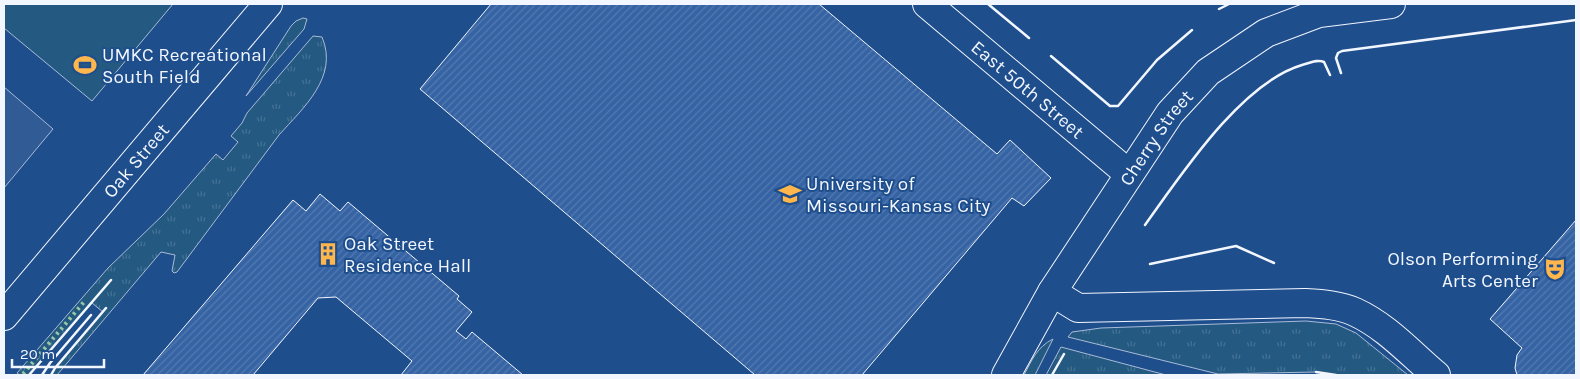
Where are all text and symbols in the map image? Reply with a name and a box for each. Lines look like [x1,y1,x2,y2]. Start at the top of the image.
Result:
street label: East 50th Street [967,36,1088,143]
place label: UMKC Recreational South Field [102,44,267,88]
sports icon: UMKC Recreational South Field [72,52,98,78]
street label: Cherry Street [1115,86,1198,190]
street label: Oak Street [99,119,174,202]
place label: University of Missouri-Kansas City [806,173,991,217]
school or university icon: University of Missouri-Kansas City [777,181,803,207]
place label: Oak Street Residence Hall [344,233,471,277]
building icon: Oak Street Residence Hall [315,241,341,267]
place label: Olson Performing Arts Center [1388,248,1538,292]
theatre icon: Olson Performing Arts Center [1542,256,1568,282]
scale bar [12,336,105,368]
text: 20 m [20,345,55,363]

